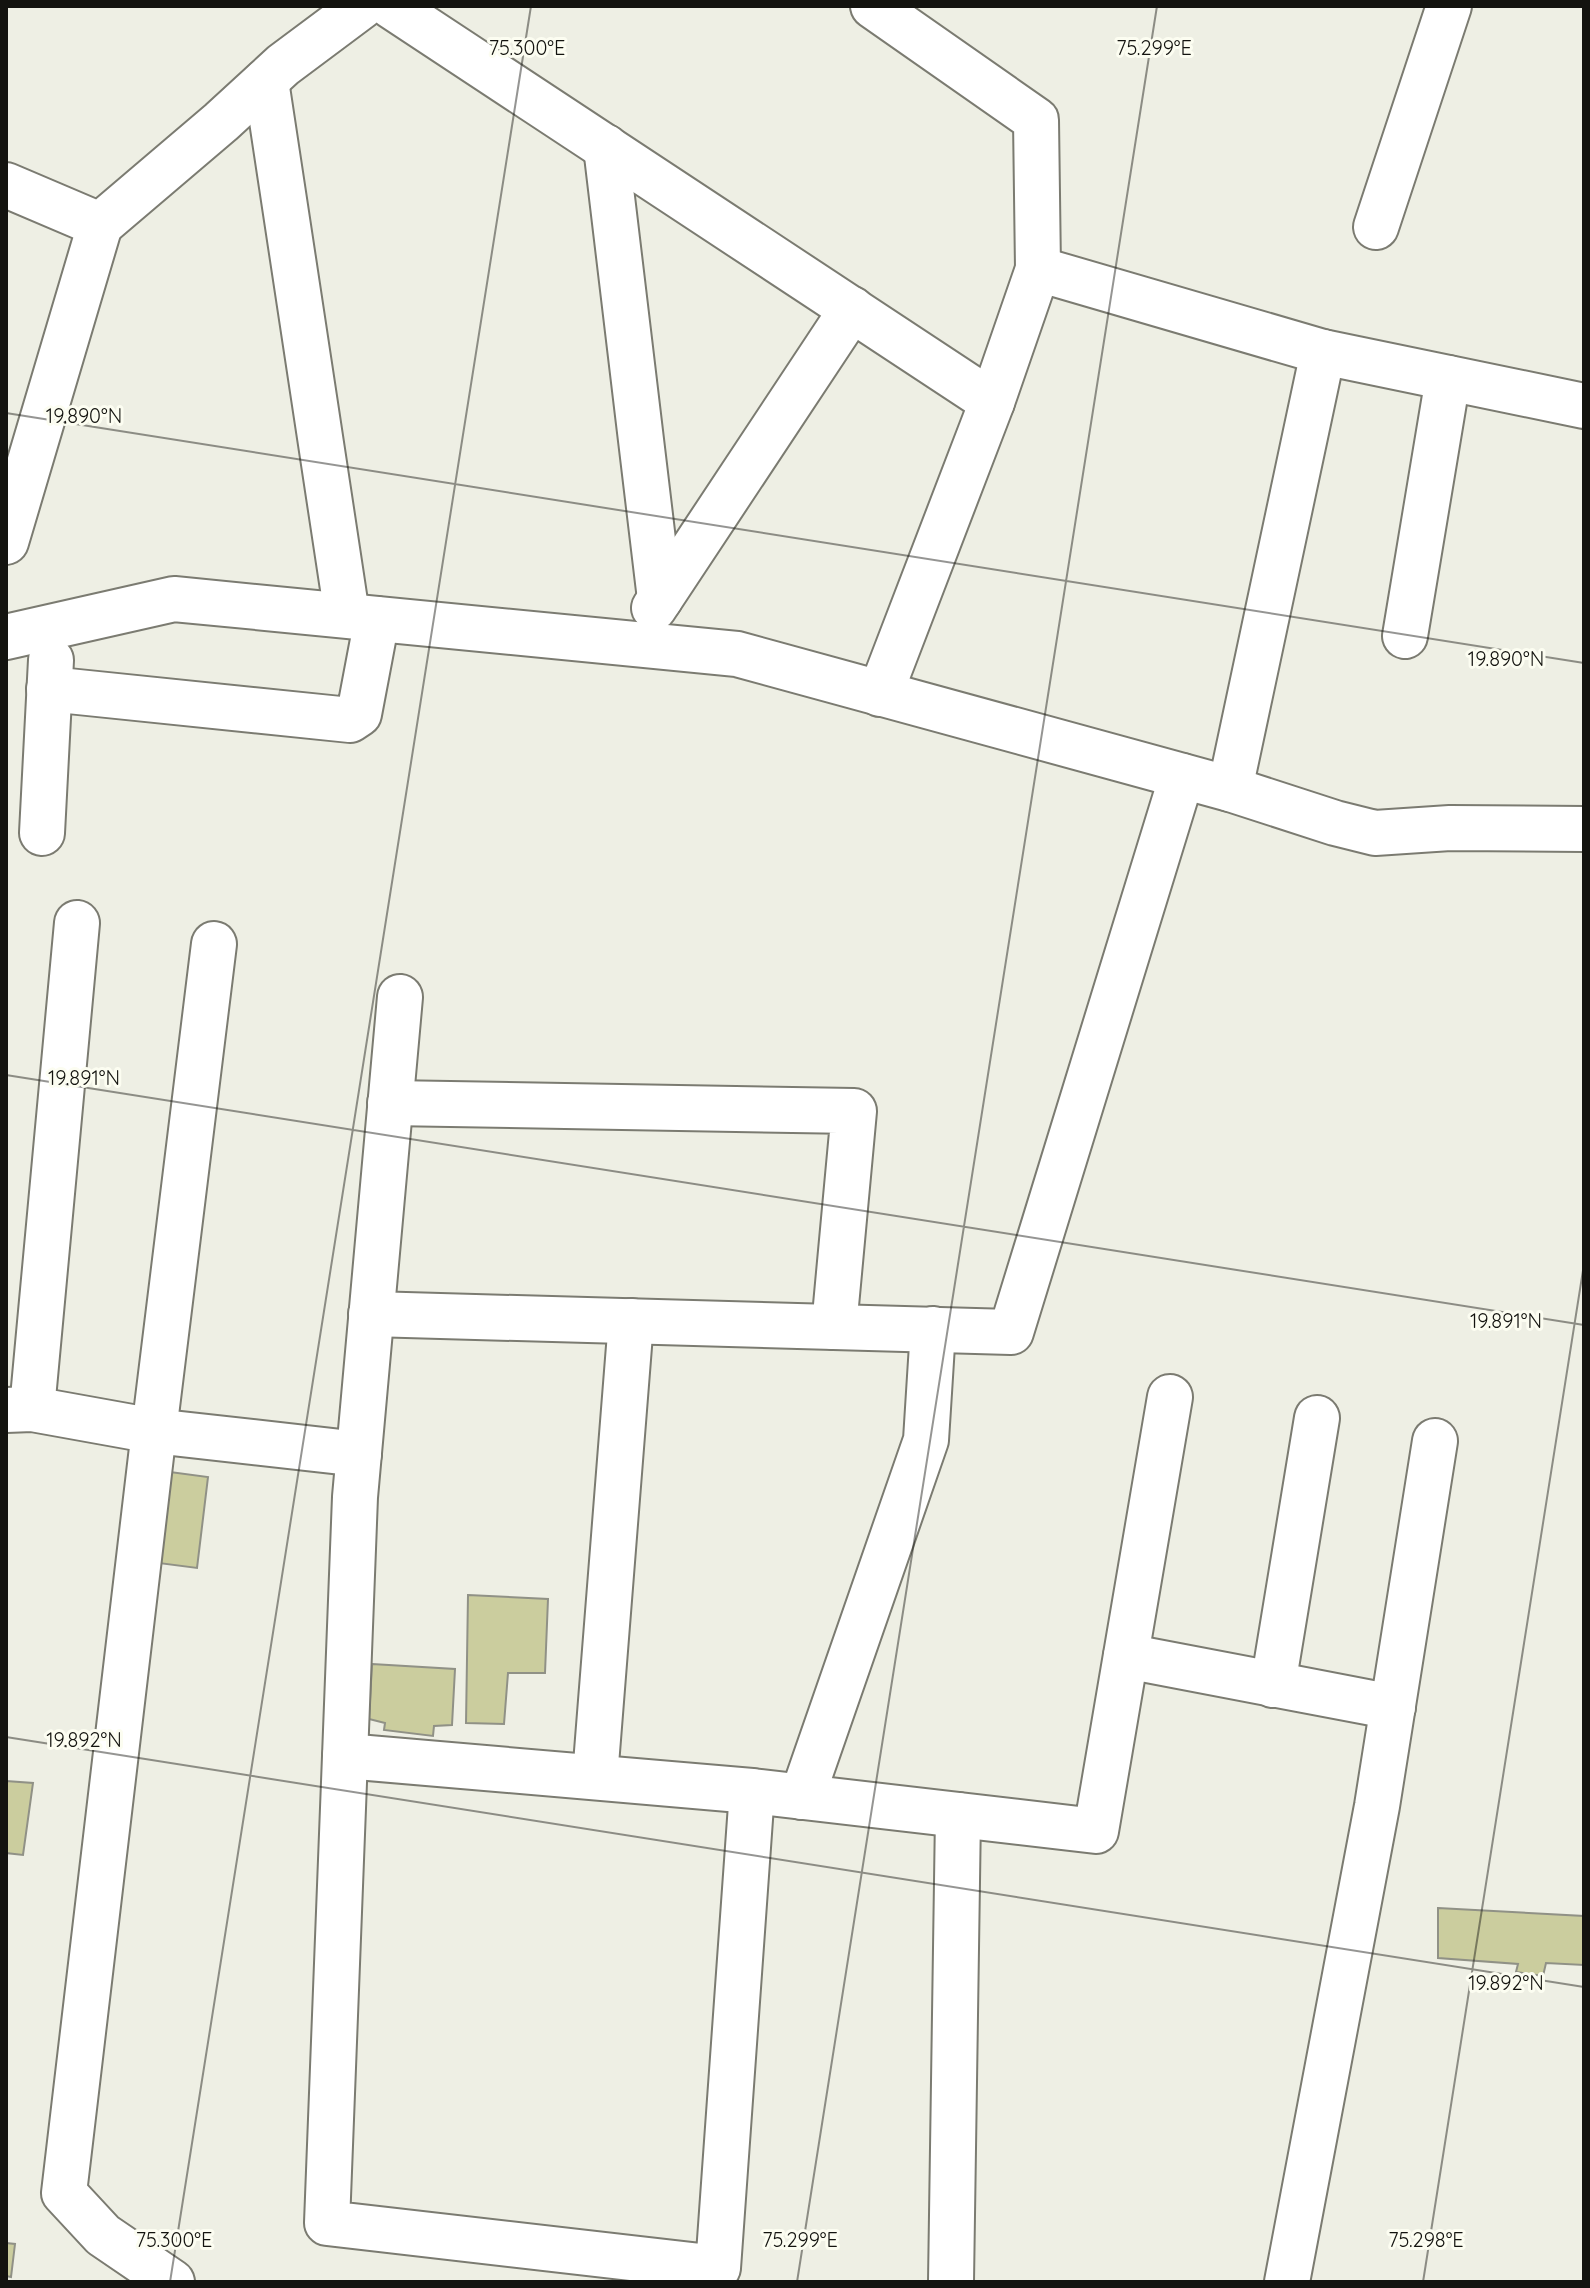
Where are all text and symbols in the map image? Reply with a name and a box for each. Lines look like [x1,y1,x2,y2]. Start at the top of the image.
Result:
text: 75.300°E [489,35,565,60]
text: 75.299°E [1116,35,1192,60]
text: 19.890°N [46,403,122,428]
text: 19.890°N [1468,646,1544,671]
text: 19.891°N [48,1065,120,1090]
text: 19.891°N [1470,1308,1542,1333]
text: 19.892°N [46,1727,122,1752]
text: 19.892°N [1468,1970,1544,1995]
text: 75.300°E [136,2227,212,2252]
text: 75.299°E [762,2227,838,2252]
text: 75.298°E [1388,2227,1464,2252]

